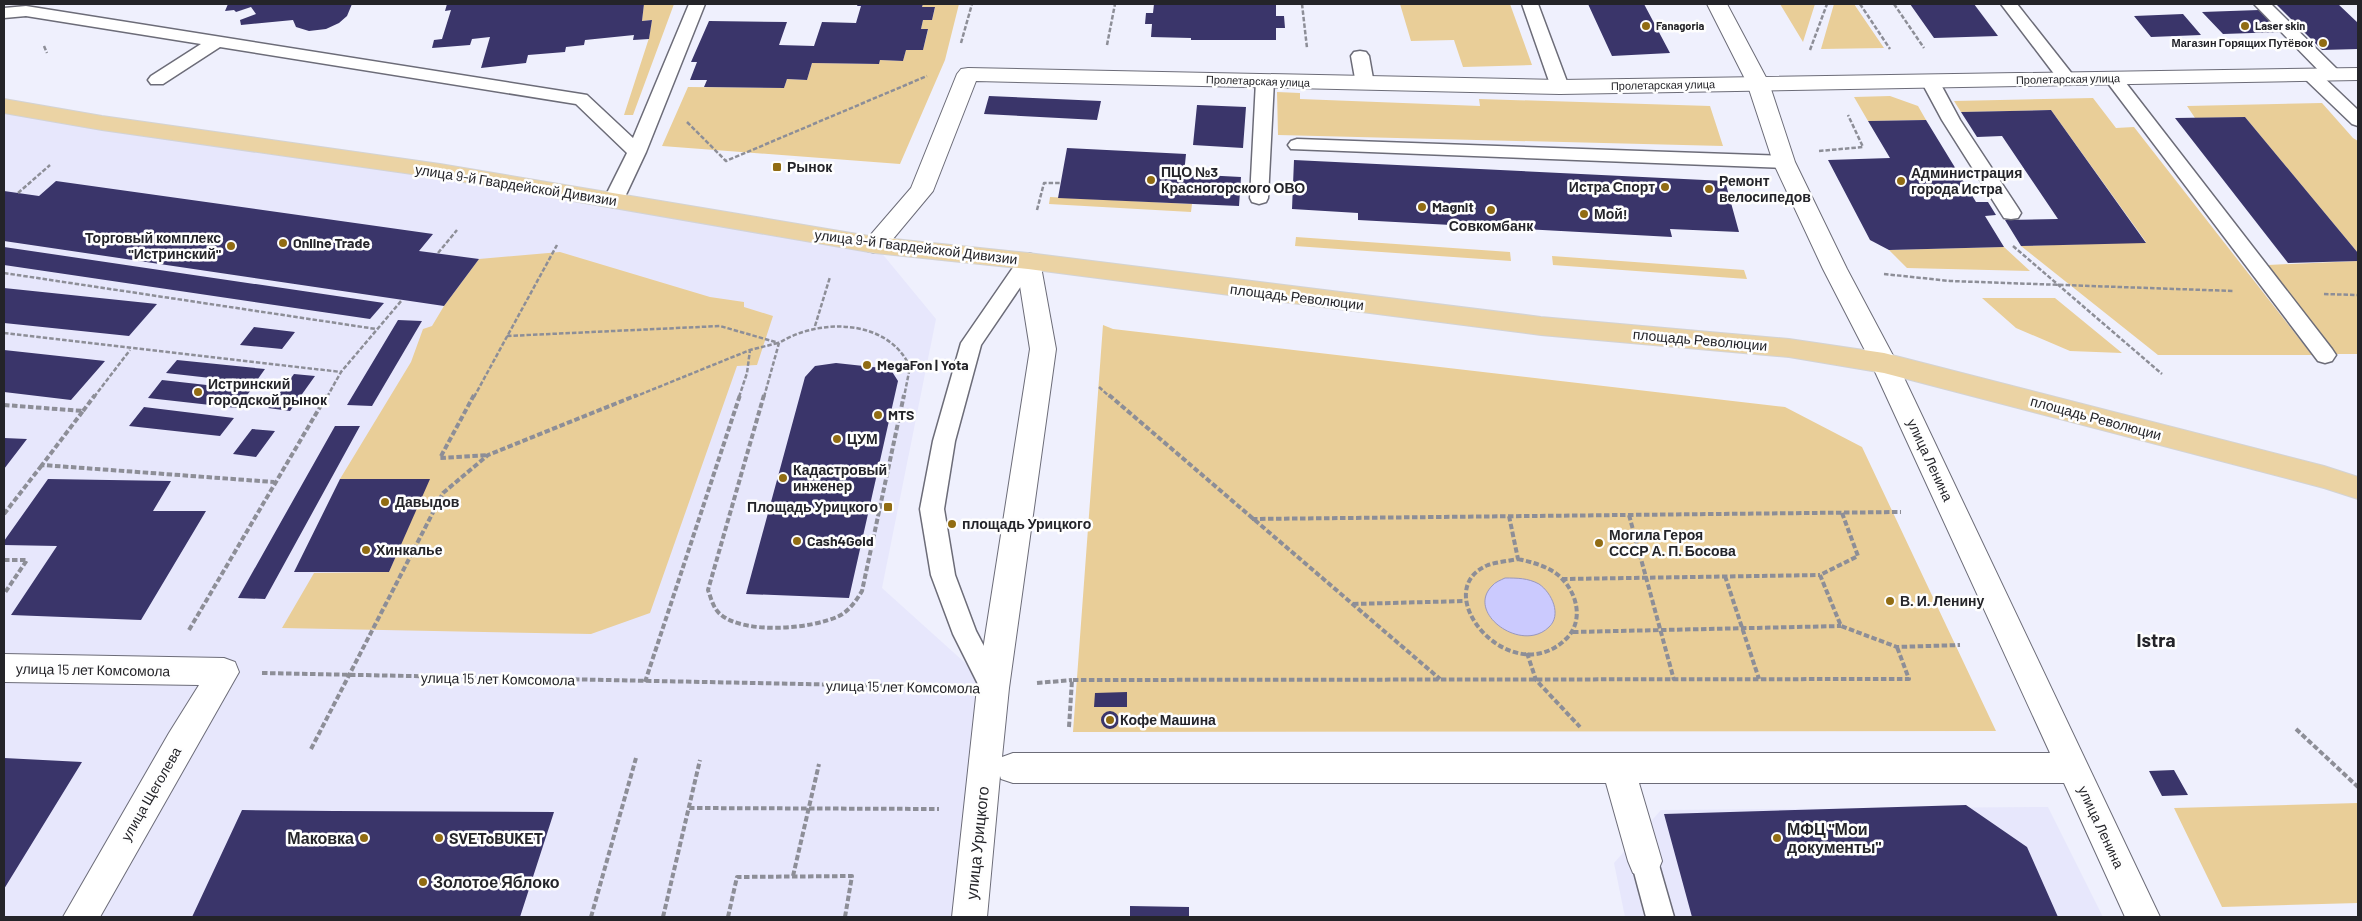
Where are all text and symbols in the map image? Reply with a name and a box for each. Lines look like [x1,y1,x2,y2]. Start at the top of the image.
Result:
place label: Fanagoria [1656,19,1705,32]
place label: Laser skin [2255,19,2305,32]
marker: Fanagoria [1640,20,1652,32]
marker: Laser skin [2239,20,2251,32]
place label: Магазин Горящих Путёвок [2171,36,2313,49]
marker: Магазин Горящих Путёвок [2317,37,2329,49]
street label: Пролетарская улица [2016,71,2121,86]
street label: Пролетарская улица [1206,72,1311,89]
street label: Пролетарская улица [1611,77,1716,92]
place label: Рынок [787,158,833,175]
street label: улица 9-й Гвардейской Дивизии [414,160,618,209]
marker: Рынок [771,161,783,173]
place label: ПЦО №3 Красногорского ОВО [1161,163,1305,196]
place label: Администрация города Истра [1911,164,2022,197]
place label: Ремонт велосипедов [1719,172,1811,205]
marker: ПЦО №3 Красногорского ОВО [1145,174,1157,186]
marker: Администрация города Истра [1895,175,1907,187]
place label: Истра Спорт [1569,178,1655,195]
marker: Истра Спорт [1659,181,1671,193]
marker: Ремонт велосипедов [1703,183,1715,195]
place label: Magnit [1432,198,1474,215]
marker: Magnit [1416,201,1428,213]
marker: Совкомбанк [1485,204,1497,216]
place label: Мой! [1594,205,1628,222]
marker: Мой! [1578,208,1590,220]
place label: Совкомбанк [1449,217,1534,234]
street label: улица 9-й Гвардейской Дивизии [814,226,1018,267]
place label: Торговый комплекс "Истринский" [85,229,221,262]
place label: Online Trade [293,234,370,251]
marker: Online Trade [277,237,289,249]
marker: Торговый комплекс "Истринский" [225,240,237,252]
street label: площадь Революции [1229,280,1365,313]
street label: площадь Революции [1632,325,1768,354]
place label: MegaFon | Yota [877,356,969,373]
marker: MegaFon | Yota [861,359,873,371]
place label: Истринский городской рынок [208,375,328,408]
marker: Истринский городской рынок [192,386,204,398]
street label: площадь Революции [2029,392,2163,443]
place label: MTS [888,406,914,423]
marker: MTS [872,409,884,421]
street label: улица Ленина [1904,416,1957,504]
place label: ЦУМ [847,430,878,447]
marker: ЦУМ [831,433,843,445]
place label: Кадастровый инженер [793,461,887,494]
marker: Кадастровый инженер [777,472,789,484]
place label: Давыдов [395,493,460,510]
marker: Давыдов [379,496,391,508]
place label: Площадь Урицкого [747,498,878,515]
marker: Площадь Урицкого [882,501,894,513]
place label: площадь Урицкого [962,515,1091,532]
marker: площадь Урицкого [946,518,958,530]
place label: Могила Героя СССР А. П. Босова [1609,526,1736,559]
place label: Cash4Gold [807,532,874,549]
marker: Cash4Gold [791,535,803,547]
marker: Могила Героя СССР А. П. Босова [1593,537,1605,549]
place label: Хинкалье [376,541,443,558]
marker: Хинкалье [360,544,372,556]
place label: В. И. Ленину [1900,592,1984,609]
marker: В. И. Ленину [1884,595,1896,607]
district label: Istra [2137,628,2175,651]
street label: улица 15 лет Комсомола [16,660,171,679]
street label: улица 15 лет Комсомола [421,669,576,688]
street label: улица 15 лет Комсомола [826,677,981,696]
place label: Кофе Машина [1120,711,1216,728]
marker: Кофе Машина [1104,714,1116,726]
street label: улица Щеголева [117,744,184,844]
street label: улица Ленина [2075,783,2128,871]
street label: улица Урицкого [961,785,992,901]
place label: МФЦ "Мои документы" [1787,819,1882,856]
place label: Маковка [287,828,354,847]
place label: SVEToBUKET [449,828,543,847]
marker: Маковка [358,832,370,844]
marker: SVEToBUKET [433,832,445,844]
marker: МФЦ "Мои документы" [1771,832,1783,844]
place label: Золотое Яблоко [433,872,560,891]
marker: Золотое Яблоко [417,876,429,888]

